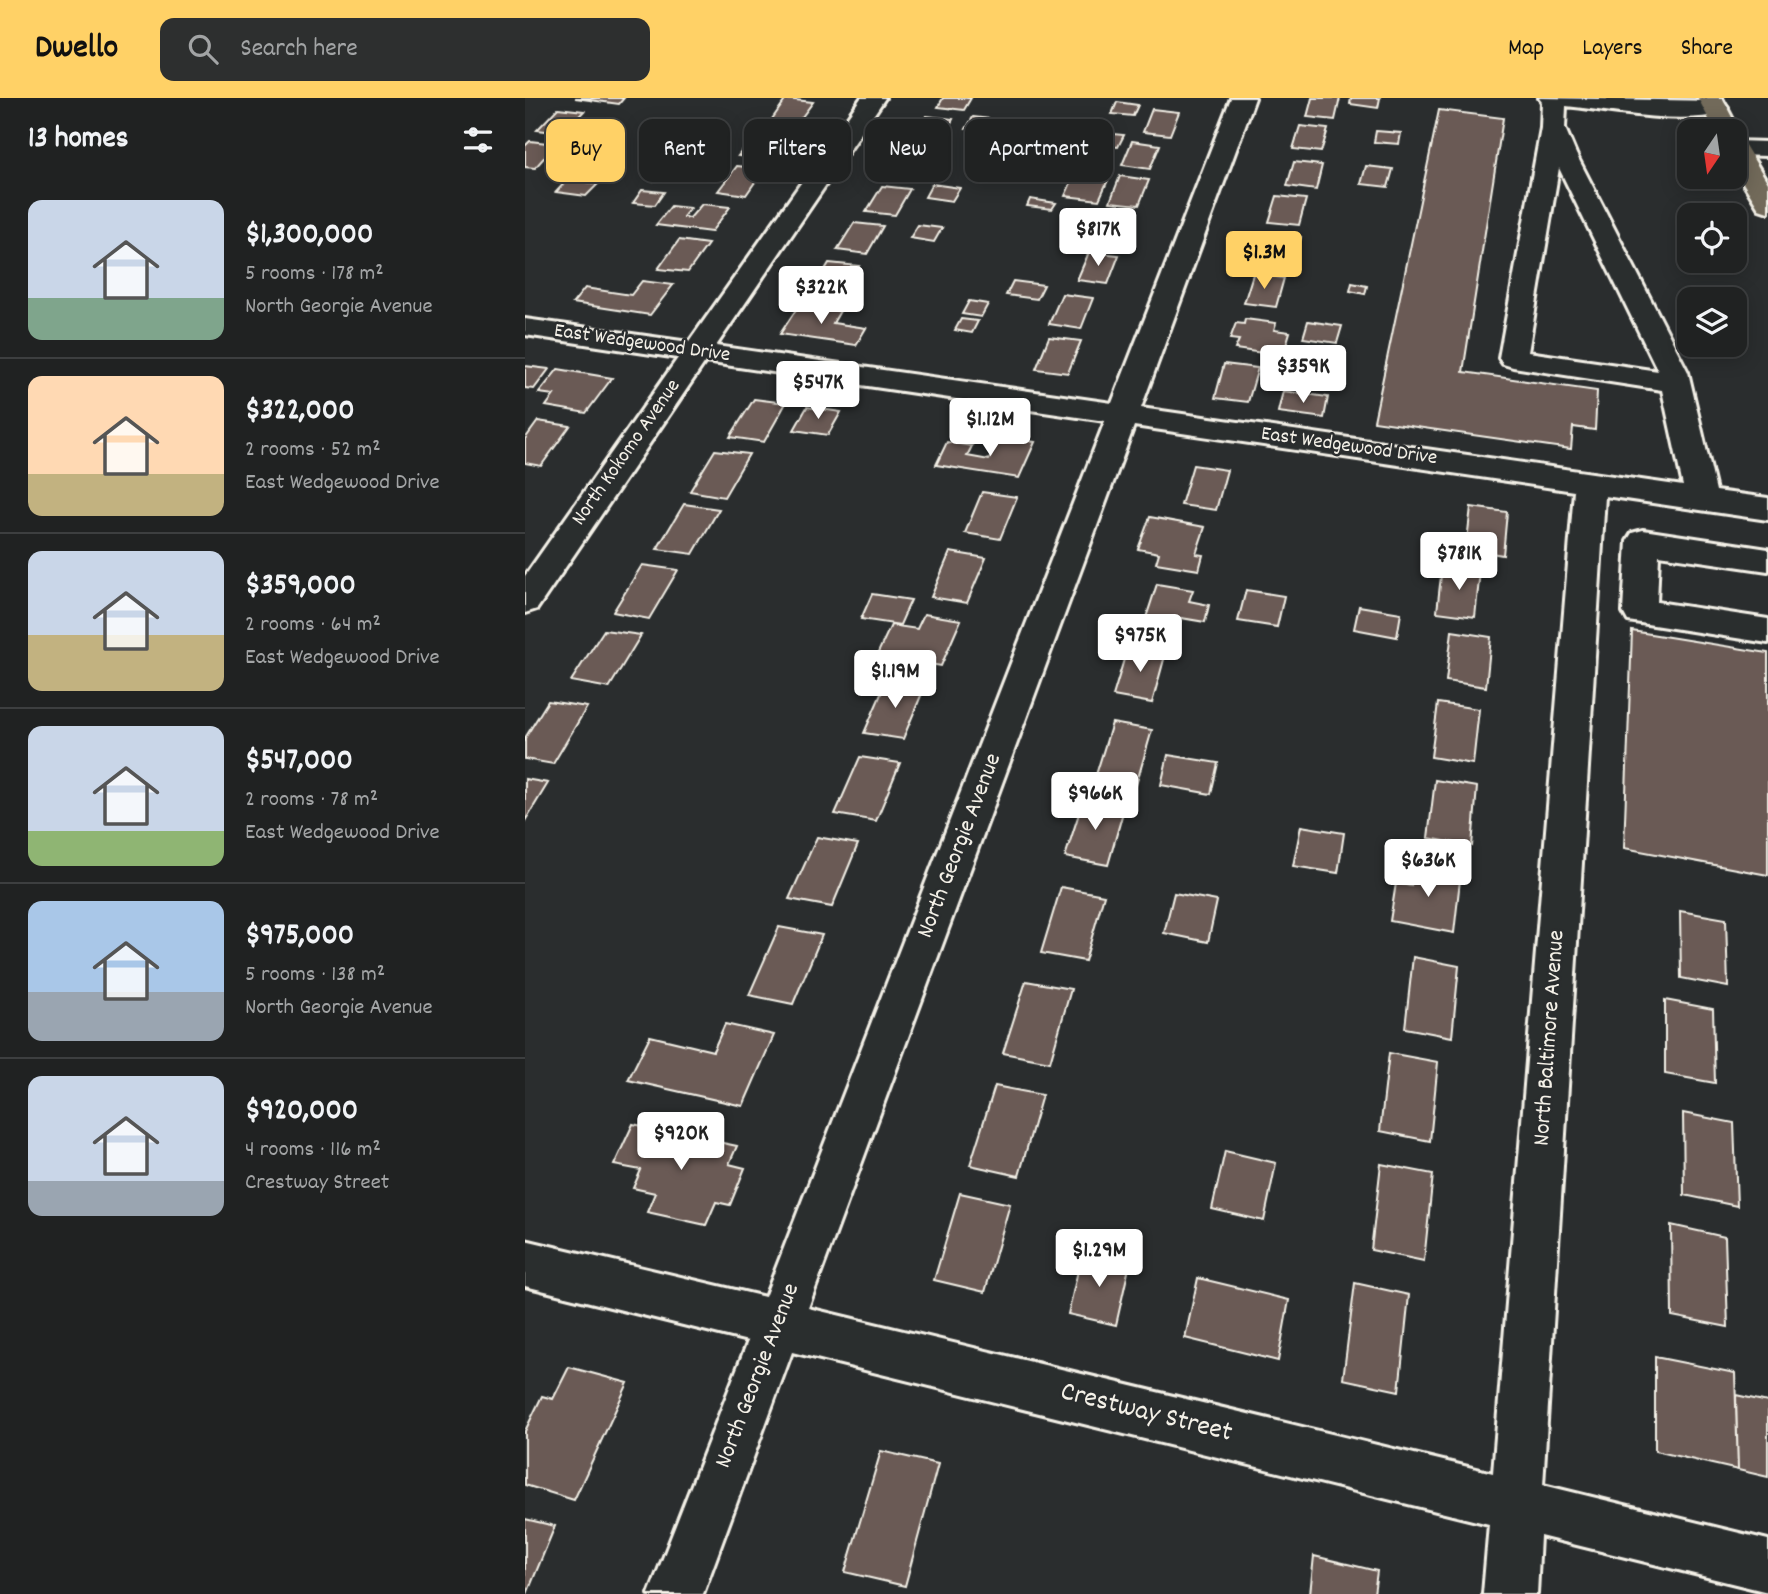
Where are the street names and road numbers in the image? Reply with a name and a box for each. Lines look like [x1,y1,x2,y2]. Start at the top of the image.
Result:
street label: East Wedgewood Drive [552,317,732,371]
street label: North Kokomo Avenue [565,374,689,532]
street label: East Wedgewood Drive [1259,420,1439,474]
street label: North Georgie Avenue [909,749,1011,943]
street label: North Baltimore Avenue [1526,929,1574,1147]
street label: North Georgie Avenue [707,1279,809,1473]
street label: Crestway Street [1056,1373,1236,1455]

